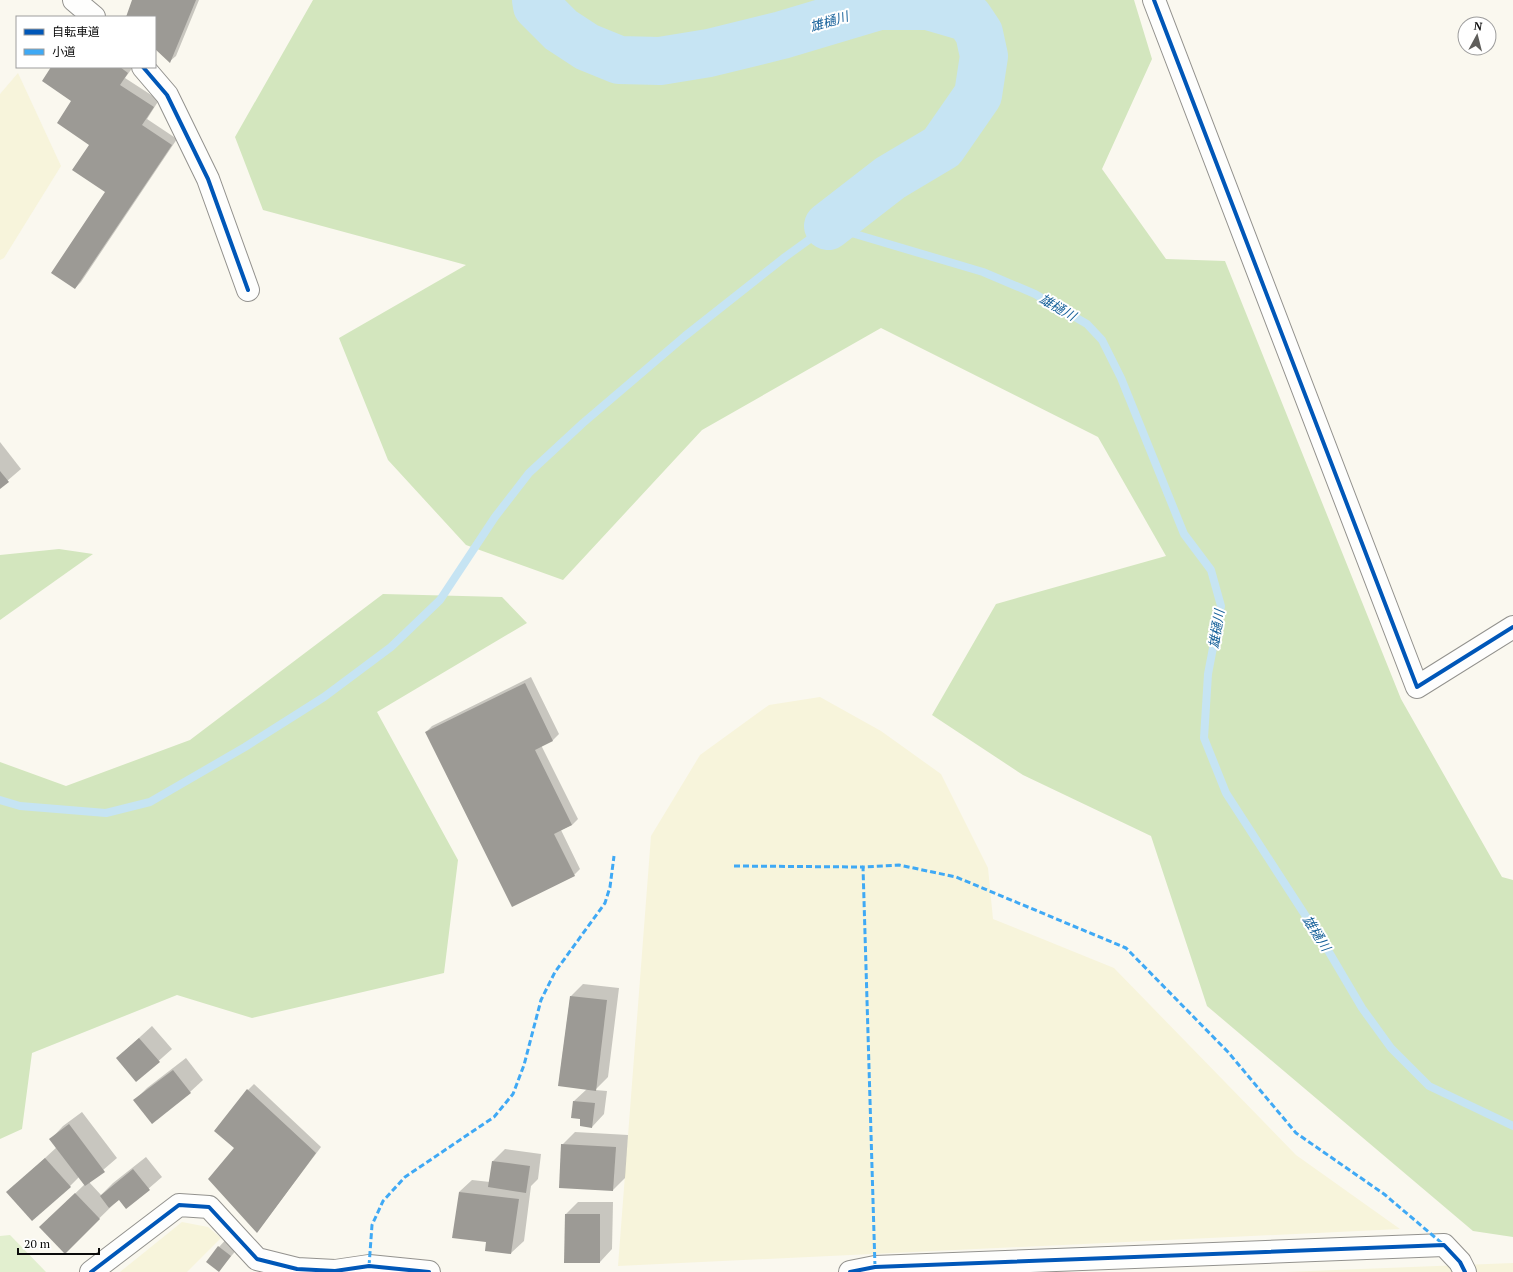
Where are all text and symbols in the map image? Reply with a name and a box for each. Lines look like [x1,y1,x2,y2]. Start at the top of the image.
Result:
water label: 雄樋川 [808,6,852,35]
legend [16,16,156,68]
north arrow [1457,16,1497,56]
text: N [1473,19,1484,34]
text: 自転車道 [52,24,100,39]
text: 小道 [52,44,76,59]
water label: 雄樋川 [1037,289,1081,326]
water label: 雄樋川 [1204,606,1228,650]
water label: 雄樋川 [1299,912,1336,956]
scale bar [18,1230,99,1256]
text: 20 m [24,1236,51,1251]

